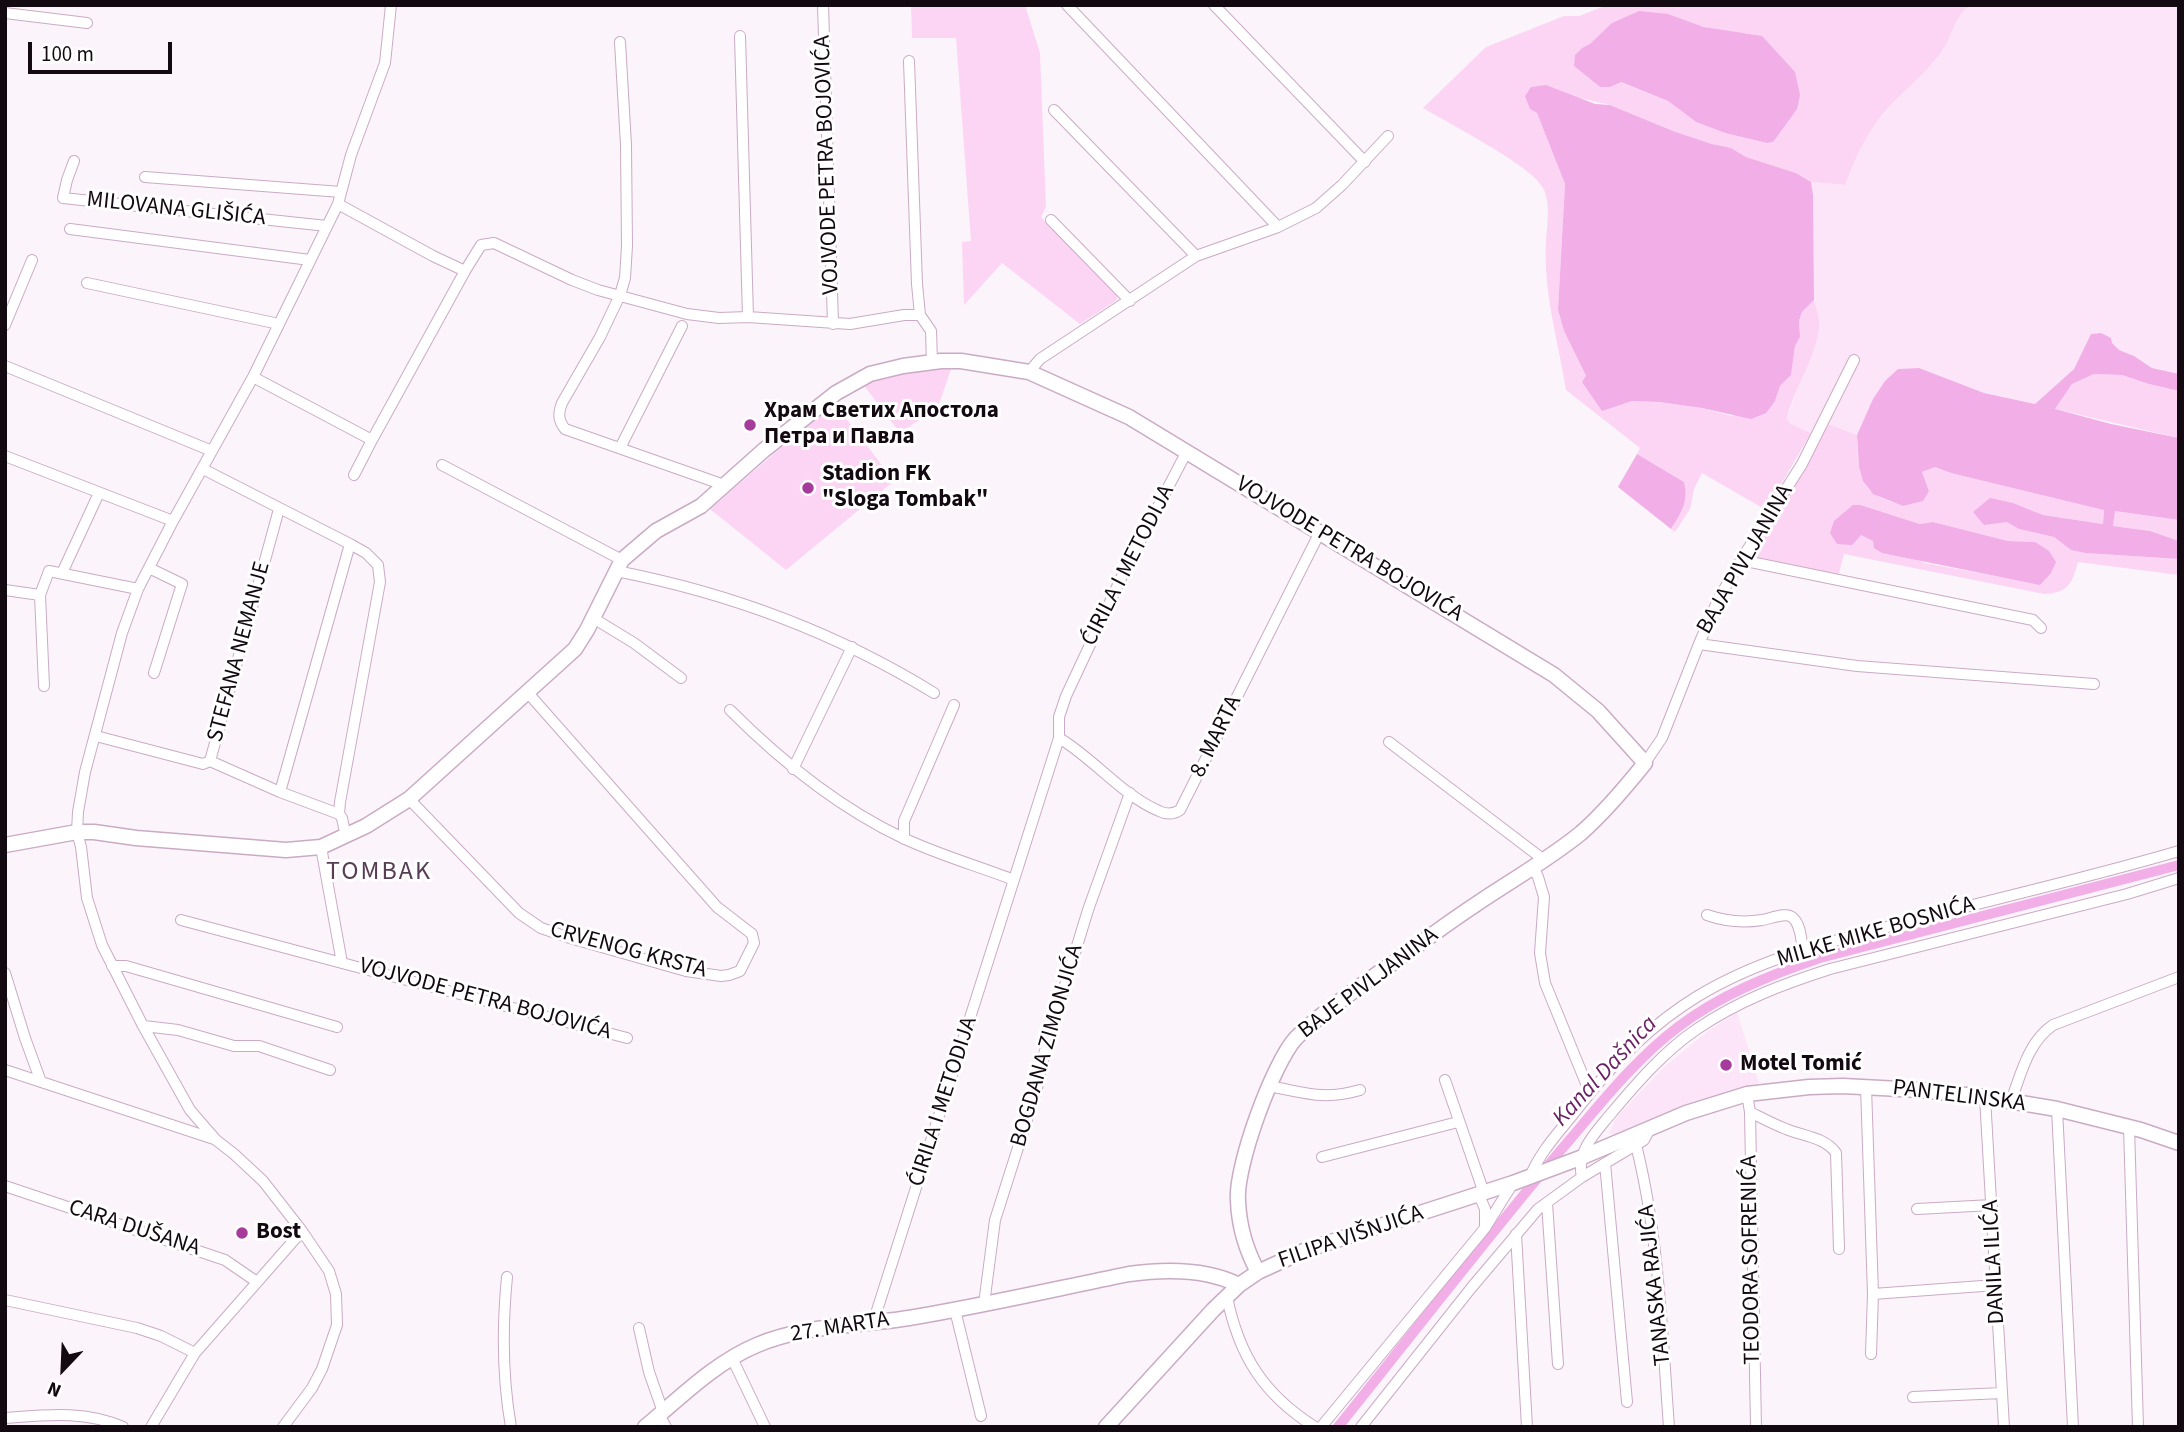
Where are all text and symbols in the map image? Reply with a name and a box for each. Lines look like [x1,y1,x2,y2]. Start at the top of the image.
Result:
scale bar [32,28,175,72]
street label: VOJVODE PETRA BOJOVIĆA [810,35,846,295]
text: 100 m [41,39,94,69]
street label: MILOVANA GLIŠIĆA [85,187,267,233]
place label: Храм Светих Апостола Петра и Павла [764,398,999,452]
marker: Храм Светих Апостола Петра и Павла [742,417,758,433]
place label: Stadion FK "Sloga Tombak" [822,461,988,515]
street label: VOJVODE PETRA BOJOVIĆA [1231,471,1467,629]
marker: Stadion FK "Sloga Tombak" [800,480,816,496]
street label: BAJA PIVLJANINA [1692,480,1800,640]
street label: ĆIRILA I METODIJA [1077,481,1181,651]
street label: STEFANA NEMANJE [203,559,277,745]
street label: 8. MARTA [1185,692,1249,782]
district label: TOMBAK [327,857,431,889]
street label: MILKE MIKE BOSNIĆA [1774,892,1978,974]
street label: CRVENOG KRSTA [547,917,709,985]
street label: BAJE PIVLJANINA [1294,923,1444,1045]
street label: BOGDANA ZIMONJIĆA [1006,942,1090,1150]
street label: VOJVODE PETRA BOJOVIĆA [356,953,614,1047]
water label: Kanal Dašnica [1548,1011,1664,1133]
street label: ĆIRILA I METODIJA [904,1014,984,1190]
place label: Motel Tomić [1740,1051,1862,1079]
marker: Motel Tomić [1718,1057,1734,1073]
street label: PANTELINSKA [1891,1075,2027,1119]
street label: TEODORA SOFRENIĆA [1736,1155,1768,1365]
street label: CARA DUŠANA [65,1195,203,1263]
street label: DANILA ILIĆA [1978,1199,2012,1325]
street label: FILIPA VIŠNJIĆA [1275,1200,1427,1276]
street label: TANASKA RAJIĆA [1634,1203,1678,1367]
place label: Bost [256,1219,301,1247]
marker: Bost [234,1225,250,1241]
street label: 27. MARTA [789,1307,891,1349]
north arrow [28,1334,98,1404]
text: N [44,1374,66,1404]

